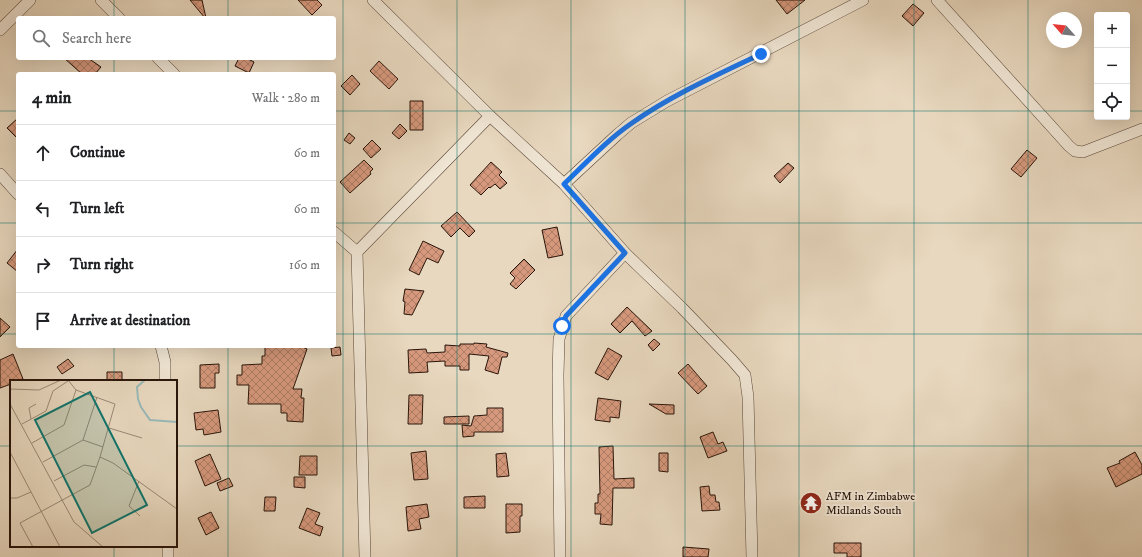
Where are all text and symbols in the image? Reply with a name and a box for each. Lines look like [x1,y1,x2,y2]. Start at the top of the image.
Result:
north arrow [1046,12,1082,48]
map controls [1094,12,1130,120]
button: + [1094,12,1130,48]
search box [16,16,336,60]
icon: search [30,27,52,49]
text: Search here [62,29,131,48]
route end [752,45,770,63]
button: − [1094,48,1130,84]
button: locate [1094,84,1130,120]
text: 4 min [32,87,71,109]
text: Walk · 280 m [252,90,320,106]
icon: ahead [32,142,54,164]
text: Continue [70,143,125,162]
text: 60 m [294,145,320,161]
icon: left [32,198,54,220]
text: Turn left [70,199,124,218]
text: 60 m [294,201,320,217]
icon: right [32,254,54,276]
text: Turn right [70,255,133,274]
text: 160 m [289,257,320,273]
icon: arrive [32,310,54,332]
text: Arrive at destination [70,311,190,330]
route start [553,317,571,335]
inset map [10,380,177,547]
place label: AFM in Zimbabwe Midlands South [826,489,915,518]
temple icon: AFM in Zimbabwe Midlands South [798,490,824,516]

